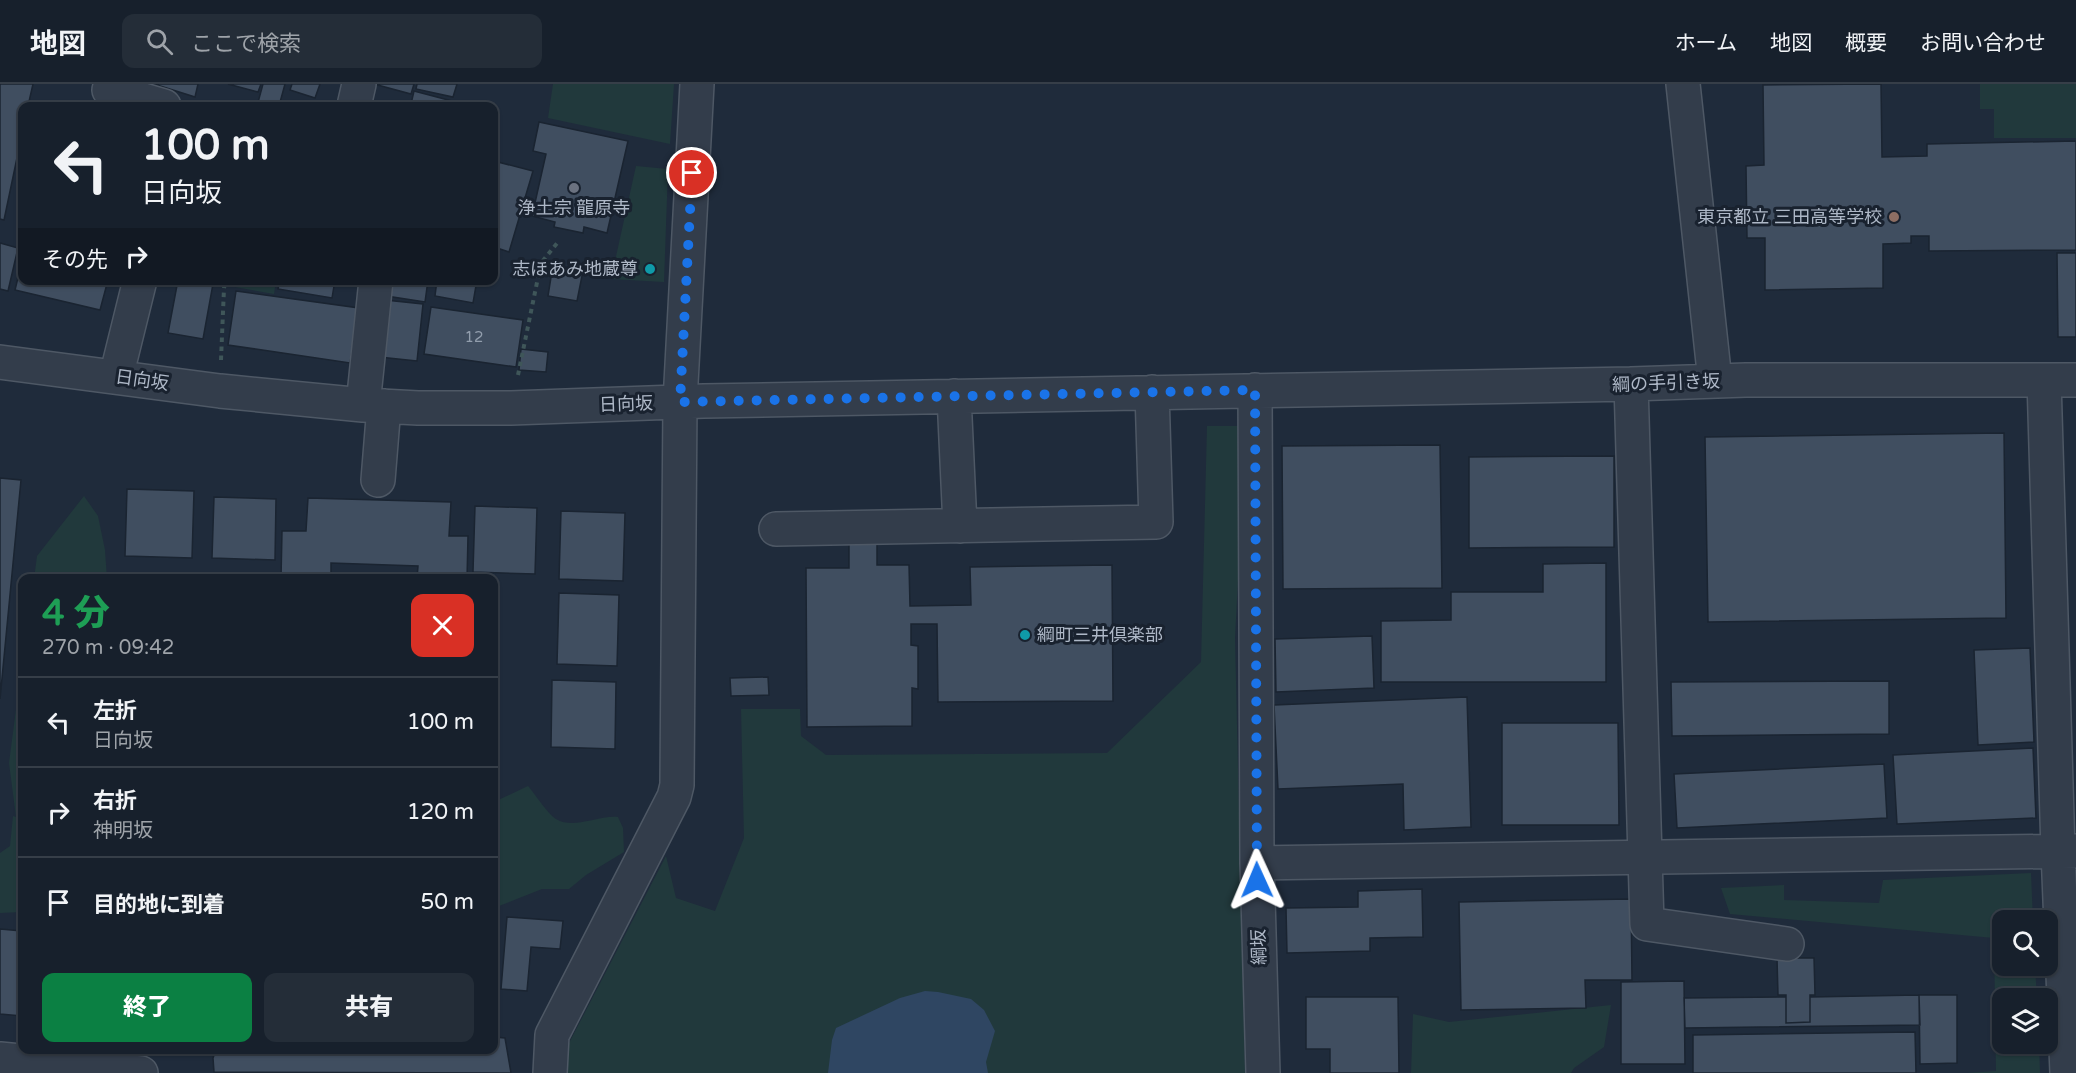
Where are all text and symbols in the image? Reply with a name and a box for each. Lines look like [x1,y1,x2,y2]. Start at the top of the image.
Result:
search box [122,14,542,68]
icon: search [143,25,176,58]
text: 地図 [30,27,86,61]
text: ここで検索 [191,31,301,57]
text: ホーム [1675,31,1737,56]
text: 地図 [1770,31,1812,56]
text: 概要 [1845,31,1887,56]
text: お問い合わせ [1920,31,2046,56]
text: 100 m [141,120,270,171]
icon: left [42,126,120,204]
pin [666,147,717,198]
icon: arrive [675,156,708,189]
text: 日向坂 [141,177,222,210]
marker: 浄土宗 龍原寺 [567,181,581,195]
place label: 浄土宗 龍原寺 [518,197,630,219]
place label: 東京都立 三田高等学校 [1697,206,1882,228]
marker: 東京都立 三田高等学校 [1887,210,1901,224]
icon: right [120,240,153,273]
text: その先 [42,247,108,273]
place label: 志ほあみ地蔵尊 [512,258,638,280]
marker: 志ほあみ地蔵尊 [643,262,657,276]
house number: 12 [465,328,483,346]
street label: 日向坂 [114,365,170,395]
street label: 綱の手引き坂 [1612,370,1720,396]
street label: 日向坂 [599,392,653,416]
text: 4 分 [42,592,110,635]
button: close [411,594,474,657]
place label: 綱町三井倶楽部 [1037,624,1163,646]
marker: 綱町三井倶楽部 [1018,628,1032,642]
text: 270 m · 09:42 [42,636,174,660]
text: 左折 [93,698,137,724]
icon: left [42,706,75,739]
text: 100 m [407,709,474,735]
text: 日向坂 [93,729,153,753]
text: 右折 [93,788,137,814]
icon: right [42,796,75,829]
text: 120 m [407,799,474,825]
text: 神明坂 [93,819,153,843]
position arrow [1225,848,1289,912]
icon: arrive [42,886,75,919]
text: 50 m [420,889,474,915]
text: 目的地に到着 [93,892,225,918]
map controls [1992,910,2058,1054]
button: search [1992,910,2058,976]
street label: 綱坂 [1247,929,1271,965]
button: 終了 [42,973,252,1042]
button: 共有 [264,973,474,1042]
button: layers [1992,988,2058,1054]

